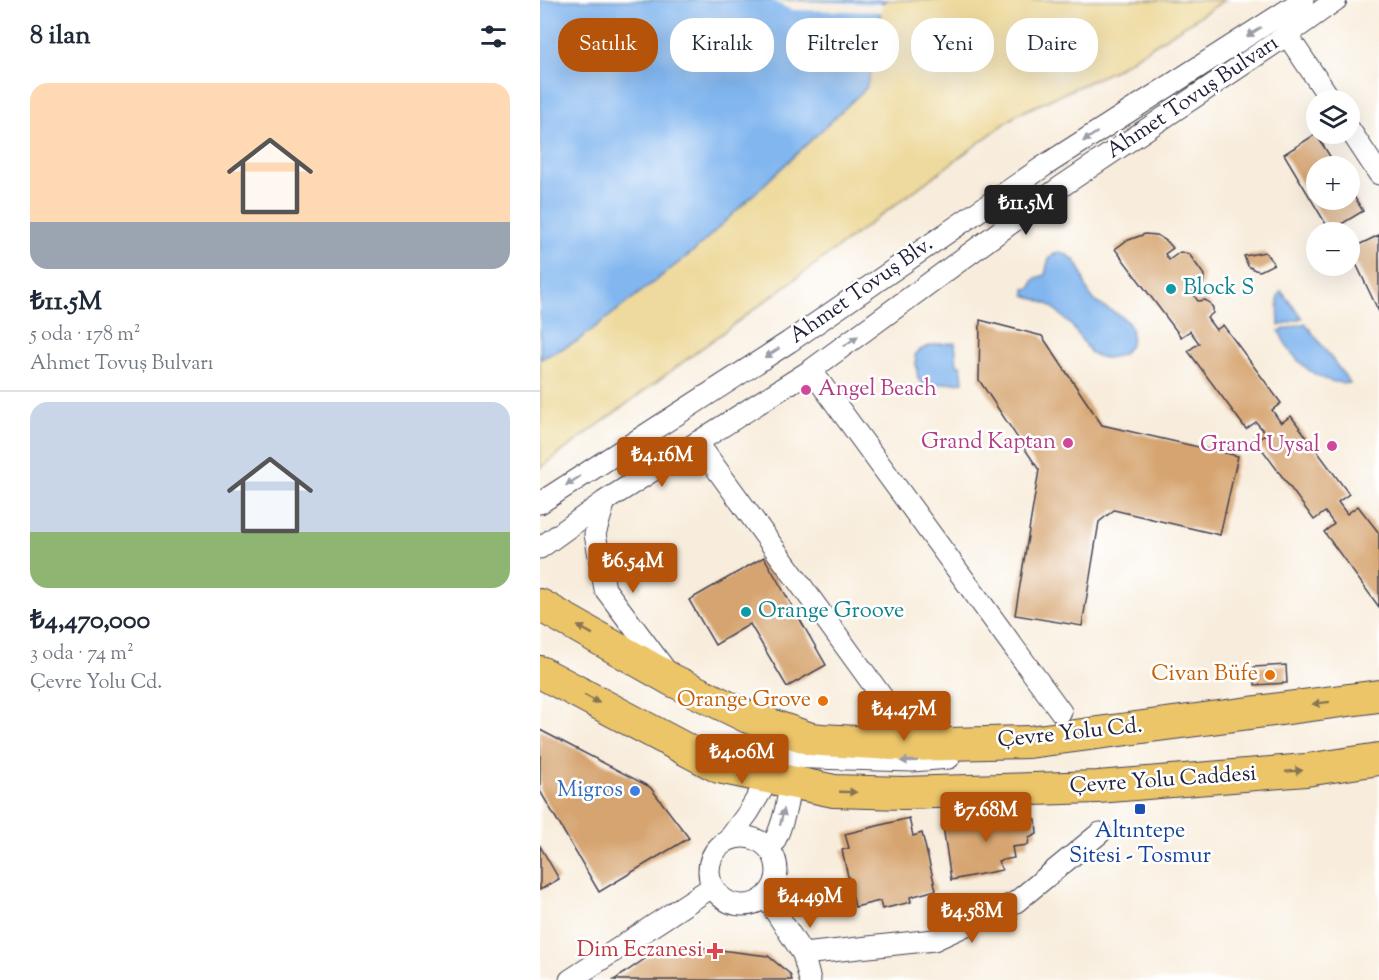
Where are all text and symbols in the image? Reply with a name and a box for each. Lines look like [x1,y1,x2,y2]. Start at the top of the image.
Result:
text: 8 ilan [30,18,91,55]
chip: Satılık [558,18,658,72]
chip: Kiralık [670,18,774,72]
chip: Filtreler [786,18,899,72]
chip: Yeni [911,18,994,72]
chip: Daire [1006,18,1098,72]
icon: filters [477,20,510,53]
one-way arrow [1246,26,1262,37]
street label: Ahmet Tovuş Bulvarı [1100,28,1286,168]
map controls [1306,90,1360,276]
button: layers [1306,90,1360,144]
icon: home [216,122,324,230]
one-way arrow [1081,131,1098,142]
button: + [1306,156,1360,210]
pin: ₺11.5M [977,185,1075,236]
text: ₺11.5M [998,190,1054,219]
button: − [1306,222,1360,276]
street label: Ahmet Tovuş Blv. [784,229,940,353]
place label: Block S [1183,273,1254,305]
marker: Block S [1164,282,1178,296]
text: ₺11.5M [30,284,102,321]
text: 5 oda · 178 m² [30,321,140,350]
one-way arrow [844,335,859,347]
one-way arrow [764,347,780,358]
text: Ahmet Tovuş Bulvarı [30,350,213,379]
place label: Angel Beach [818,374,937,406]
marker: Angel Beach [799,383,813,397]
place label: Grand Kaptan [921,427,1056,459]
place label: Grand Uysal [1200,430,1320,462]
marker: Grand Kaptan [1061,436,1075,450]
pin: ₺4.16M [613,437,711,488]
marker: Grand Uysal [1325,439,1339,453]
icon: home [216,441,324,549]
text: ₺4.16M [631,442,693,471]
one-way arrow [565,476,581,487]
pin: ₺6.54M [584,543,682,594]
text: ₺6.54M [602,548,664,577]
place label: Orange Groove [758,596,904,628]
text: ₺4,470,000 [30,603,150,640]
marker: Orange Groove [739,605,753,619]
one-way arrow [576,625,593,635]
text: 3 oda · 74 m² [30,640,134,669]
place label: Civan Büfe [1151,659,1258,691]
marker: Civan Büfe [1263,668,1277,682]
text: Çevre Yolu Cd. [30,669,162,698]
place label: Orange Grove [677,685,811,717]
pin: ₺4.47M [855,691,953,742]
one-way arrow [583,694,600,704]
marker: Orange Grove [816,694,830,708]
text: ₺4.47M [872,696,936,725]
one-way arrow [1311,698,1330,708]
street label: Çevre Yolu Cd. [996,710,1144,758]
pin: ₺4.06M [693,734,791,785]
text: ₺4.06M [710,739,774,768]
one-way arrow [900,756,919,766]
street label: Çevre Yolu Caddesi [1068,759,1258,803]
one-way arrow [1284,766,1303,776]
place label: Migros [557,775,623,807]
marker: Migros [628,784,642,798]
one-way arrow [838,787,857,796]
pin: ₺7.68M [937,792,1035,843]
text: ₺7.68M [954,797,1018,826]
marker: Altıntepe Sitesi - Tosmur [1133,802,1147,816]
one-way arrow [778,807,788,826]
place label: Altıntepe Sitesi - Tosmur [1069,816,1211,873]
pin: ₺4.49M [761,878,859,929]
text: ₺4.49M [778,883,842,912]
pin: ₺4.58M [923,893,1021,944]
text: ₺4.58M [941,898,1003,927]
place label: Dim Eczanesi [577,935,703,967]
marker: Dim Eczanesi [708,944,722,958]

